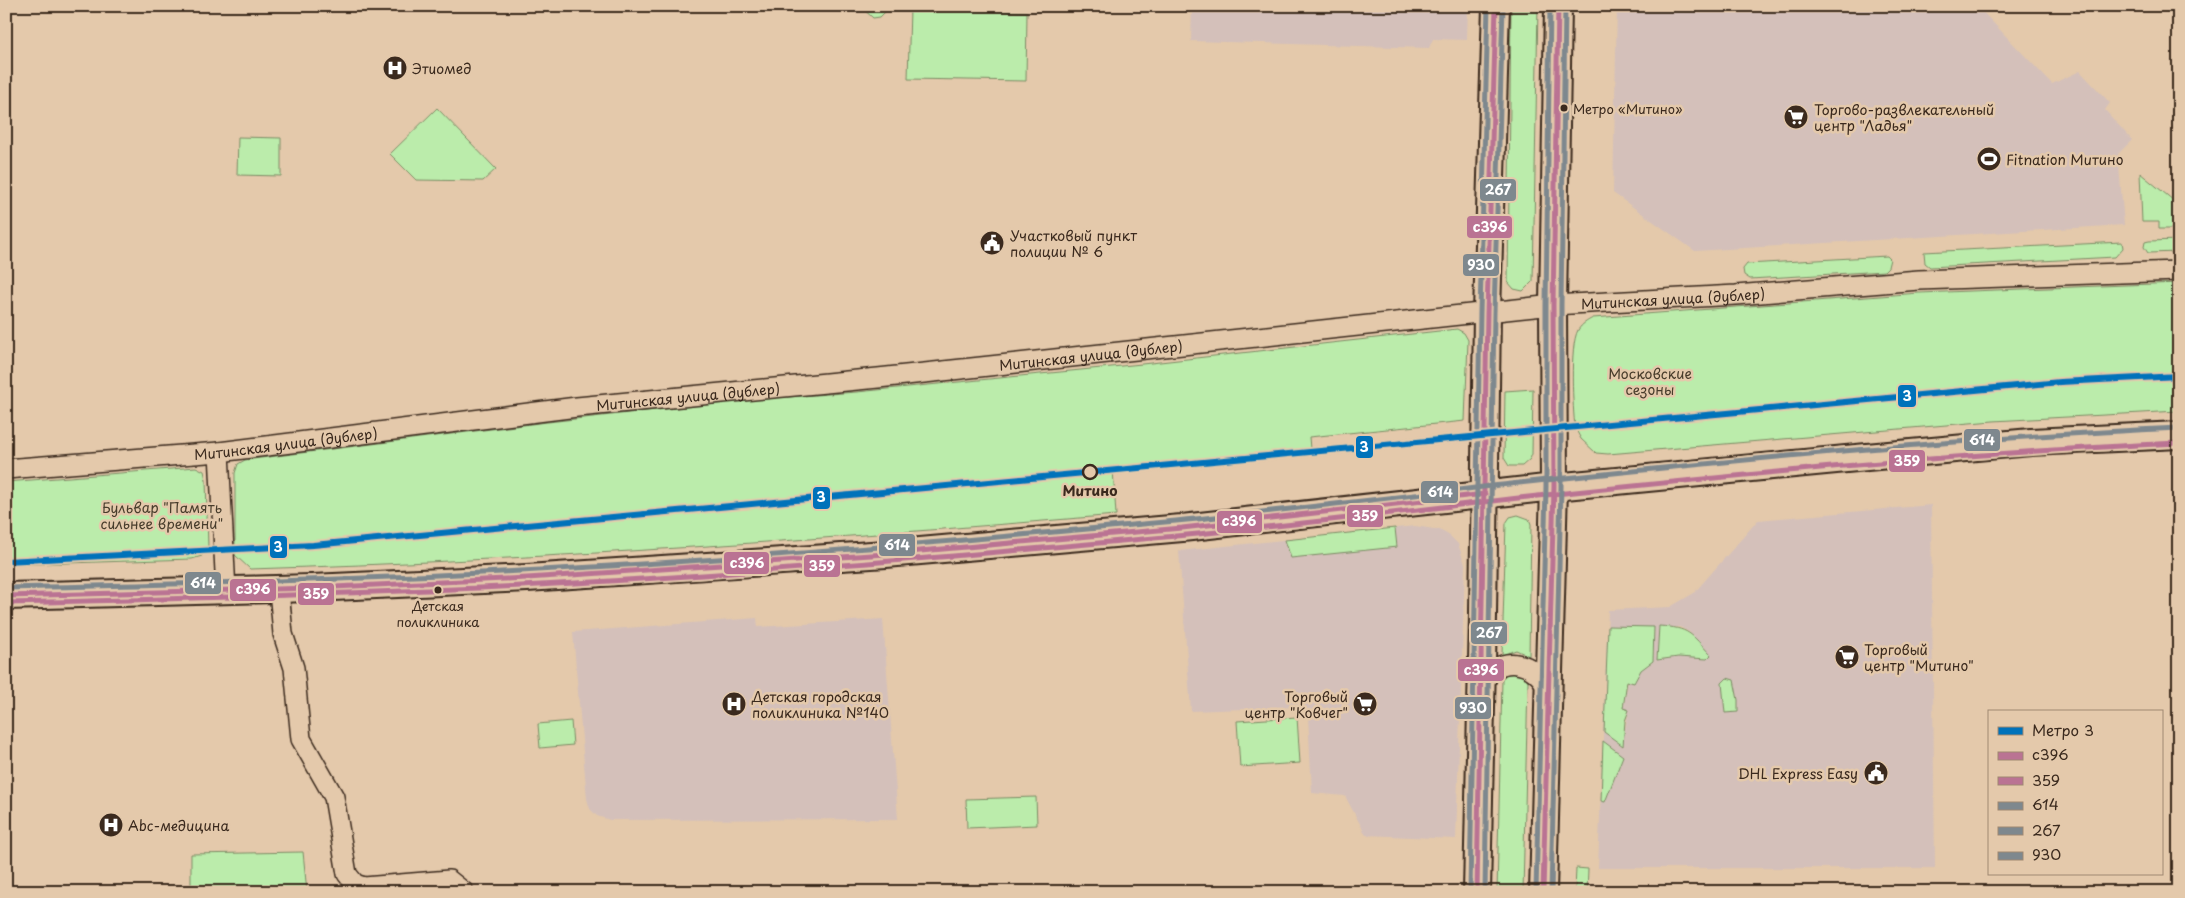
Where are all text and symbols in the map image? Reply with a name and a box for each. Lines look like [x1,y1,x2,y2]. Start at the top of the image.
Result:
hospital icon: Этиомед [382,55,408,81]
place label: Этиомед [412,58,471,79]
place label: Метро «Митино» [1573,99,1682,118]
place label: Торгово-развлекательный центр "Ладья" [1814,99,1994,136]
marker: Метро «Митино» [1559,103,1569,113]
supermarket icon: Торгово-развлекательный центр "Ладья" [1783,104,1809,130]
sports icon: Fitnation Митино [1976,146,2002,172]
place label: Fitnation Митино [2006,149,2124,170]
line badge: 267 [1479,178,1517,202]
text: 267 [1485,179,1512,200]
line badge: с396 [1466,215,1513,239]
text: с396 [1473,216,1507,237]
place label: Участковый пункт полиции № 6 [1010,225,1137,262]
public building icon: Участковый пункт полиции № 6 [979,230,1005,256]
line badge: 930 [1462,253,1500,277]
text: 930 [1467,254,1495,275]
street label: Митинская улица (дублер) [1580,282,1766,314]
street label: Митинская улица (дублер) [998,335,1184,375]
park label: Московские сезоны [1608,363,1692,400]
street label: Митинская улица (дублер) [595,377,781,416]
line badge: 3 [1897,384,1917,408]
text: 3 [1902,385,1912,406]
street label: Митинская улица (дублер) [193,422,379,464]
line badge: 614 [1963,428,2001,452]
text: 614 [1969,429,1995,450]
line badge: 3 [1355,435,1374,459]
text: 3 [1359,436,1369,457]
line badge: 359 [1888,449,1926,473]
text: 359 [1894,450,1921,471]
marker: Митино [1082,464,1098,480]
place label: Митино [1062,480,1118,501]
line badge: 614 [1420,480,1459,504]
text: 614 [1427,481,1453,502]
line badge: 3 [812,486,831,510]
text: 3 [816,486,826,507]
park label: Бульвар "Память сильнее времени" [101,497,223,534]
line badge: 359 [1346,504,1384,528]
text: 359 [1352,505,1379,526]
line badge: с396 [1216,510,1263,534]
text: с396 [1222,510,1256,531]
line badge: 614 [878,533,916,557]
text: 614 [884,534,910,555]
line badge: 3 [269,535,288,559]
text: 3 [273,536,283,557]
line badge: с396 [723,551,770,575]
text: с396 [730,552,764,573]
line badge: 359 [803,554,841,578]
text: 359 [809,555,836,576]
line badge: 614 [184,571,222,595]
text: 614 [190,572,216,593]
line badge: с396 [229,578,277,602]
text: с396 [236,578,270,599]
line badge: 359 [297,582,335,606]
text: 359 [303,583,330,604]
marker: Детская поликлиника [433,585,443,595]
place label: Детская поликлиника [396,596,480,631]
line badge: 267 [1470,621,1508,645]
text: 267 [1476,622,1503,643]
place label: Торговый центр "Митино" [1864,639,1974,676]
supermarket icon: Торговый центр "Митино" [1834,644,1860,670]
line badge: с396 [1457,658,1505,682]
text: с396 [1464,659,1498,680]
place label: Детская городская поликлиника №140 [751,686,889,723]
place label: Торговый центр "Ковчег" [1245,686,1348,723]
hospital icon: Детская городская поликлиника №140 [721,691,747,717]
supermarket icon: Торговый центр "Ковчег" [1352,691,1378,717]
line badge: 930 [1454,696,1492,720]
text: 930 [1459,697,1487,718]
legend [1988,710,2162,876]
text: Метро 3 [2032,718,2094,741]
text: с396 [2032,742,2068,765]
public building icon: DHL Express Easy [1863,760,1889,786]
place label: DHL Express Easy [1738,763,1858,784]
text: 359 [2032,768,2060,791]
text: 614 [2032,792,2059,815]
hospital icon: Abc-медицина [98,812,124,838]
place label: Abc-медицина [128,815,230,836]
text: 267 [2032,818,2061,841]
text: 930 [2032,842,2061,865]

